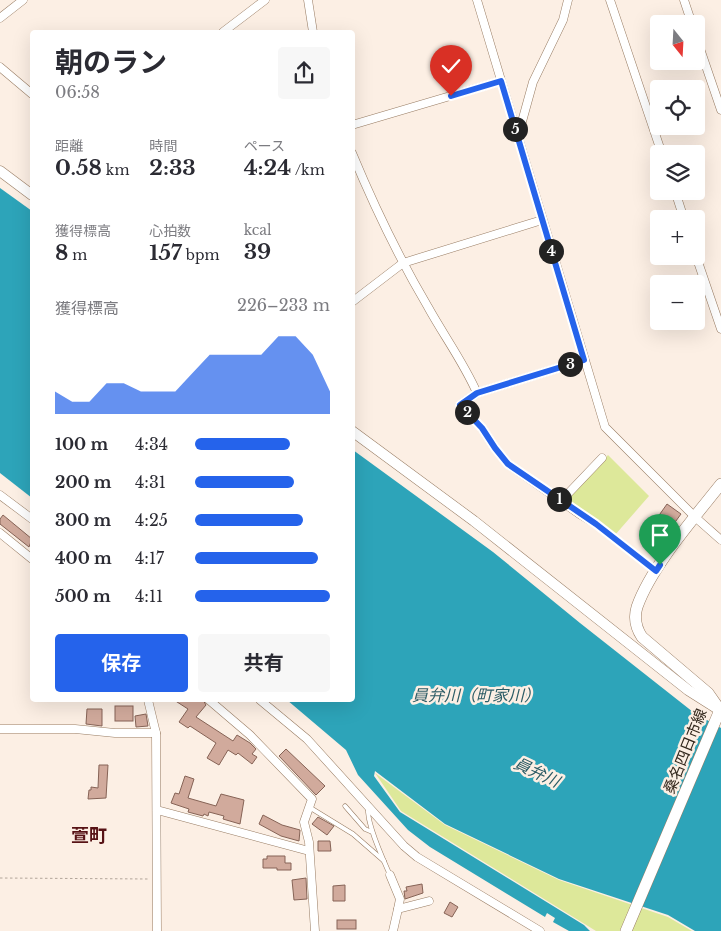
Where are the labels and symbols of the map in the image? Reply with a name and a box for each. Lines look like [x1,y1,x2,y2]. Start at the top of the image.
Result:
north arrow [650,15,705,70]
pin [430,45,472,96]
pin: 5 [502,116,528,142]
pin: 4 [538,238,564,264]
pin: 3 [558,352,582,376]
pin: 2 [454,400,480,424]
pin: 1 [546,486,572,512]
pin [639,514,681,565]
water label: 員弁川（町家川） [412,685,540,705]
street label: 桑名四日市線 [659,706,711,796]
water label: 員弁川 [511,753,565,792]
district label: 萱町 [71,825,107,847]

